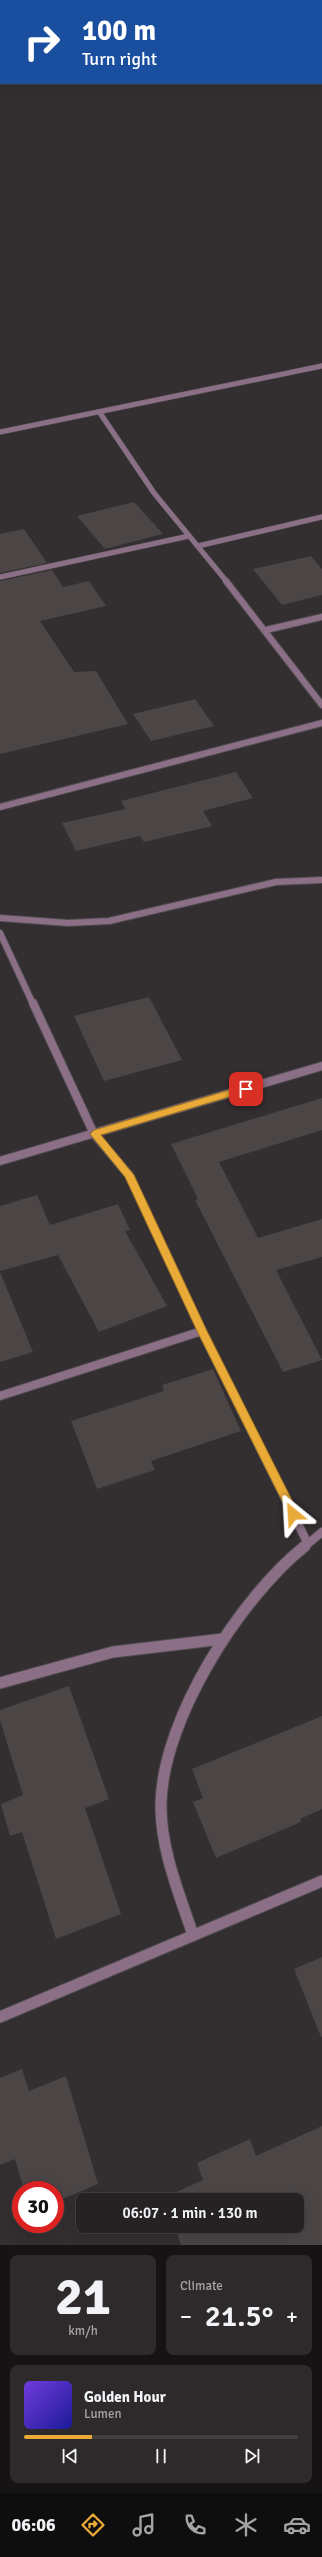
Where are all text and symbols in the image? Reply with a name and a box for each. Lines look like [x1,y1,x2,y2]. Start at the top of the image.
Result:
text: 100 m [82,14,156,48]
icon: right [16,16,68,68]
text: Turn right [82,48,157,70]
pin [229,1072,263,1106]
icon: arrive [235,1078,257,1100]
position arrow [272,1493,314,1535]
speed limit sign: 30 [12,2181,64,2233]
text: 06:07 · 1 min · 130 m [123,2204,257,2222]
text: 21 [55,2265,111,2329]
text: Climate [180,2278,223,2294]
text: 21.5° [205,2298,273,2335]
text: − [180,2303,192,2330]
text: + [286,2303,298,2330]
text: km/h [68,2323,98,2339]
text: Golden Hour [84,2388,166,2406]
text: Lumen [84,2406,122,2422]
icon: previous [59,2445,81,2467]
icon: pause [150,2445,172,2467]
icon: next [241,2445,263,2467]
icon: directions [79,2511,107,2539]
icon: music [130,2511,158,2539]
icon: phone [181,2511,209,2539]
icon: climate [232,2511,260,2539]
icon: car [283,2511,311,2539]
text: 06:06 [11,2514,56,2536]

